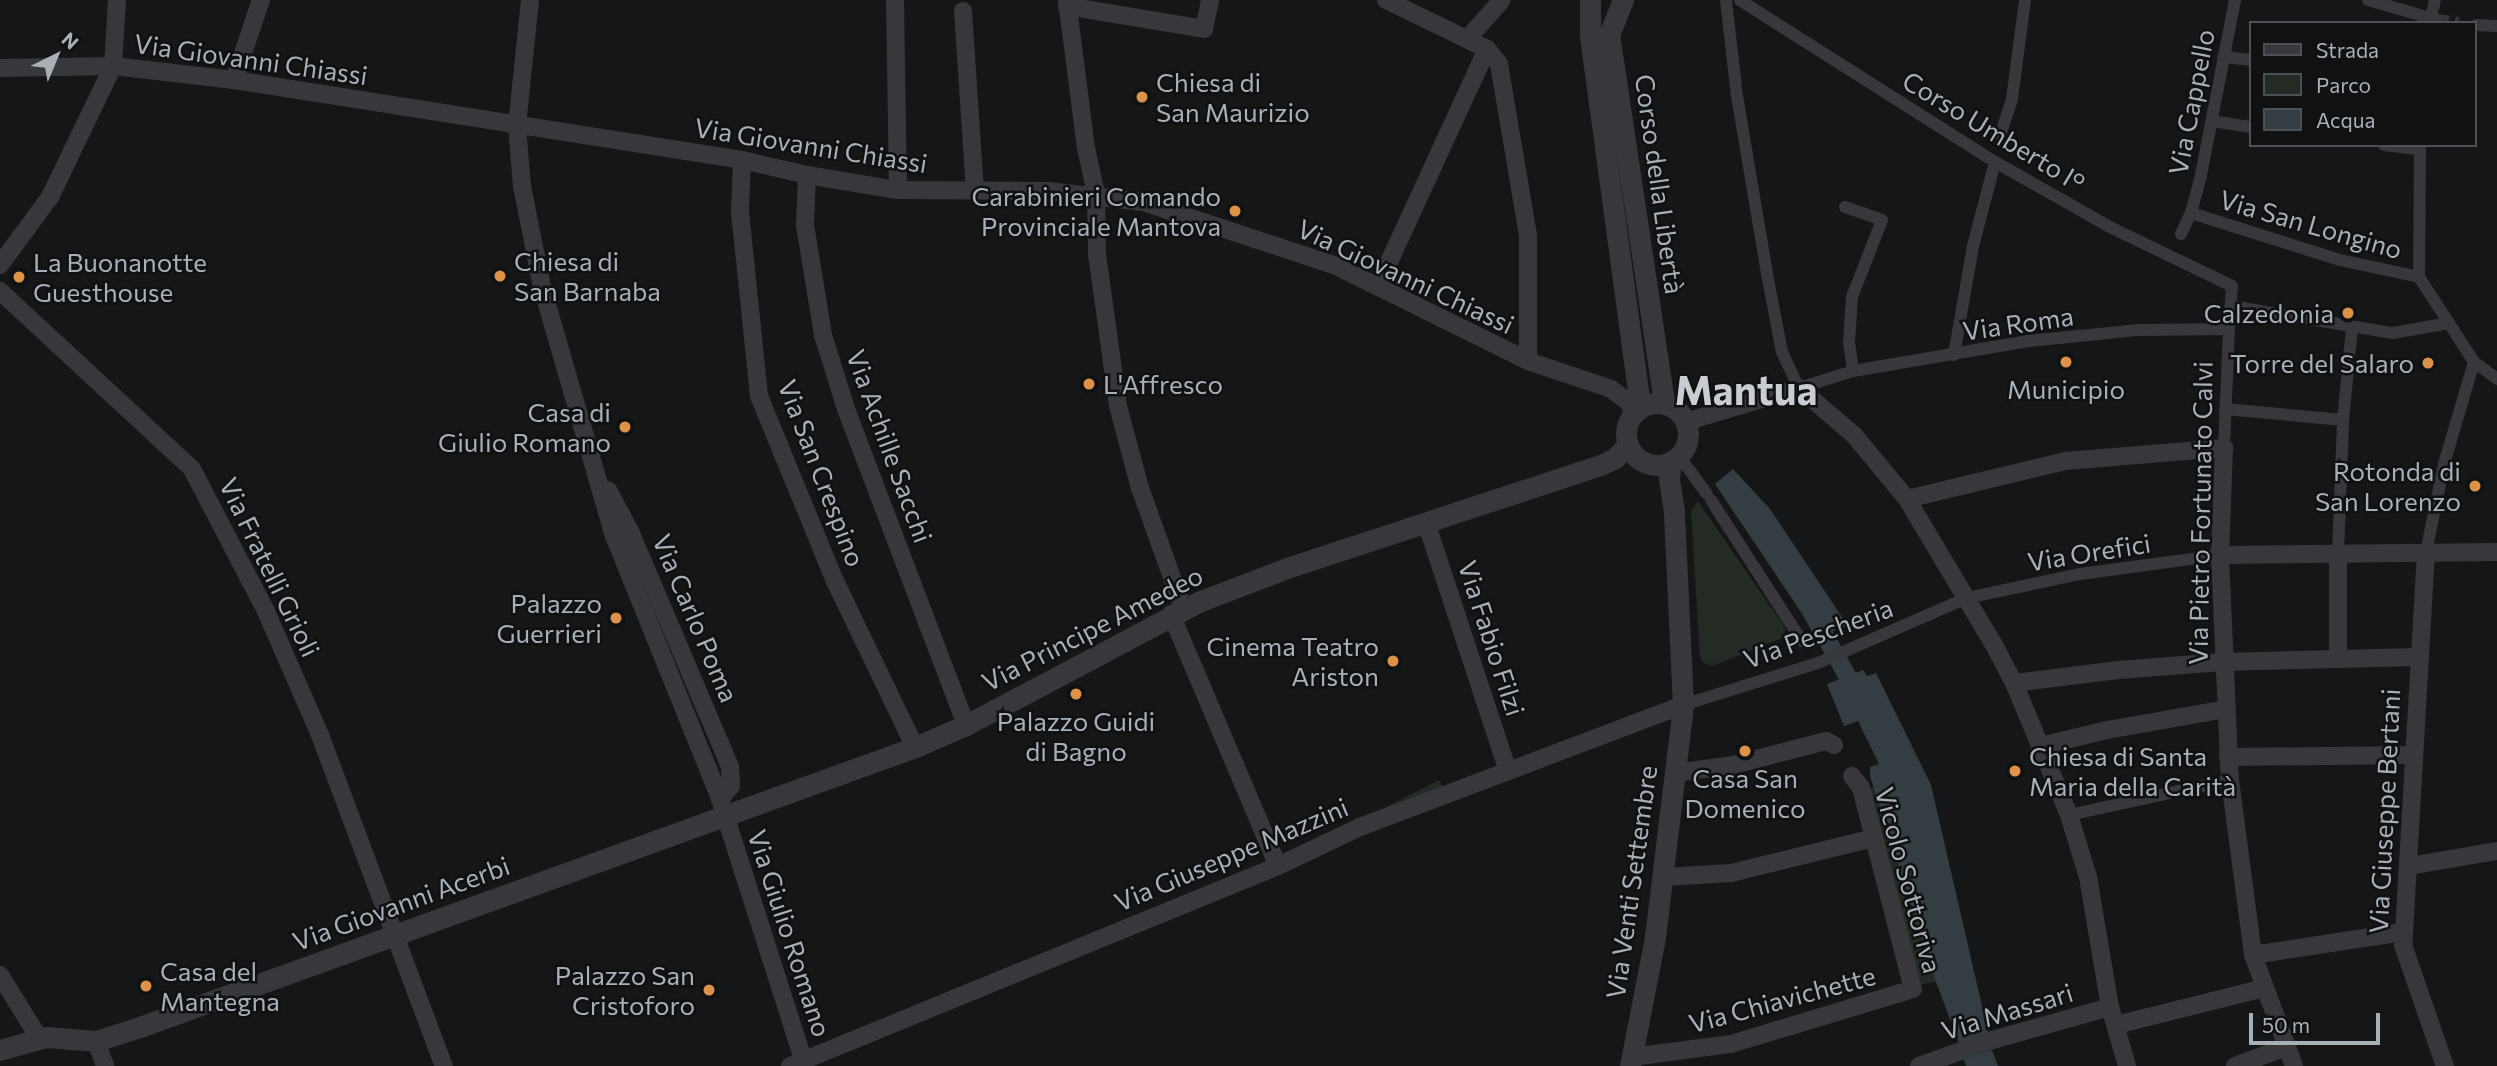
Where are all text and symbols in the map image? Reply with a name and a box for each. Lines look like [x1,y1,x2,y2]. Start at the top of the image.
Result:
north arrow [21,21,91,91]
legend [2248,21,2476,147]
text: N [58,27,84,54]
street label: Via Giovanni Chiassi [132,27,370,91]
street label: Via Cappello [2162,27,2220,177]
text: Strada [2316,37,2379,62]
street label: Corso Umberto I° [1897,64,2091,198]
place label: Chiesa di San Maurizio [1156,66,1310,128]
street label: Corso della Libertà [1629,72,1691,296]
text: Parco [2316,72,2371,97]
marker: Chiesa di San Maurizio [1134,89,1150,105]
text: Acqua [2316,107,2375,132]
street label: Via Giovanni Chiassi [692,111,930,179]
place label: Carabinieri Comando Provinciale Mantova [971,180,1221,242]
street label: Via San Longino [2216,183,2406,265]
marker: Carabinieri Comando Provinciale Mantova [1227,203,1243,219]
street label: Via Giovanni Chiassi [1293,212,1519,340]
place label: Chiesa di San Barnaba [514,245,661,306]
place label: La Buonanotte Guesthouse [33,246,207,308]
marker: Chiesa di San Barnaba [492,268,508,284]
marker: La Buonanotte Guesthouse [11,269,27,285]
place label: Calzedonia [2204,297,2334,329]
street label: Via Roma [1961,300,2075,346]
marker: Calzedonia [2340,305,2356,321]
street label: Via Achille Sacchi [841,345,939,547]
place label: Torre del Salaro [2230,347,2414,379]
marker: Municipio [2058,354,2074,370]
marker: Torre del Salaro [2420,355,2436,371]
street label: Via Pietro Fortunato Calvi [2182,361,2218,665]
district label: Mantua [1674,365,1818,413]
place label: L'Affresco [1103,368,1223,400]
place label: Municipio [2007,373,2125,405]
street label: Via San Crespino [772,375,872,571]
marker: L'Affresco [1081,376,1097,392]
place label: Casa di Giulio Romano [438,396,611,458]
marker: Casa di Giulio Romano [617,419,633,435]
place label: Rotonda di San Lorenzo [2315,455,2461,516]
street label: Via Fratelli Grioli [213,472,327,662]
marker: Rotonda di San Lorenzo [2467,478,2483,494]
street label: Via Orefici [2025,527,2153,577]
street label: Via Carlo Poma [647,529,745,707]
street label: Via Fabio Filzi [1452,556,1532,720]
street label: Via Principe Amedeo [976,559,1208,697]
place label: Palazzo Guerrieri [496,587,602,648]
street label: Via Pescheria [1739,592,1897,674]
marker: Palazzo Guerrieri [608,610,624,626]
place label: Cinema Teatro Ariston [1207,630,1379,692]
marker: Cinema Teatro Ariston [1385,653,1401,669]
marker: Palazzo Guidi di Bagno [1068,686,1084,702]
street label: Via Giuseppe Bertani [2362,688,2406,934]
place label: Palazzo Guidi di Bagno [997,705,1155,766]
place label: Chiesa di Santa Maria della Carità [2029,740,2236,802]
marker: Casa San Domenico [1737,743,1753,759]
place label: Casa San Domenico [1684,762,1806,824]
street label: Via Venti Settembre [1599,763,1663,1001]
marker: Chiesa di Santa Maria della Carità [2007,763,2023,779]
street label: Vicolo Sottoriva [1869,784,1949,976]
street label: Via Giuseppe Mazzini [1110,791,1352,917]
street label: Via Giulio Romano [742,825,838,1041]
street label: Via Giovanni Acerbi [288,849,514,957]
place label: Casa del Mantegna [160,955,280,1016]
place label: Palazzo San Cristoforo [555,959,695,1020]
street label: Via Chiavichette [1685,959,1879,1039]
street label: Via Massari [1938,976,2076,1046]
marker: Casa del Mantegna [138,978,154,994]
marker: Palazzo San Cristoforo [701,982,717,998]
scale bar [2252,1000,2383,1044]
text: 50 m [2262,1012,2310,1037]

